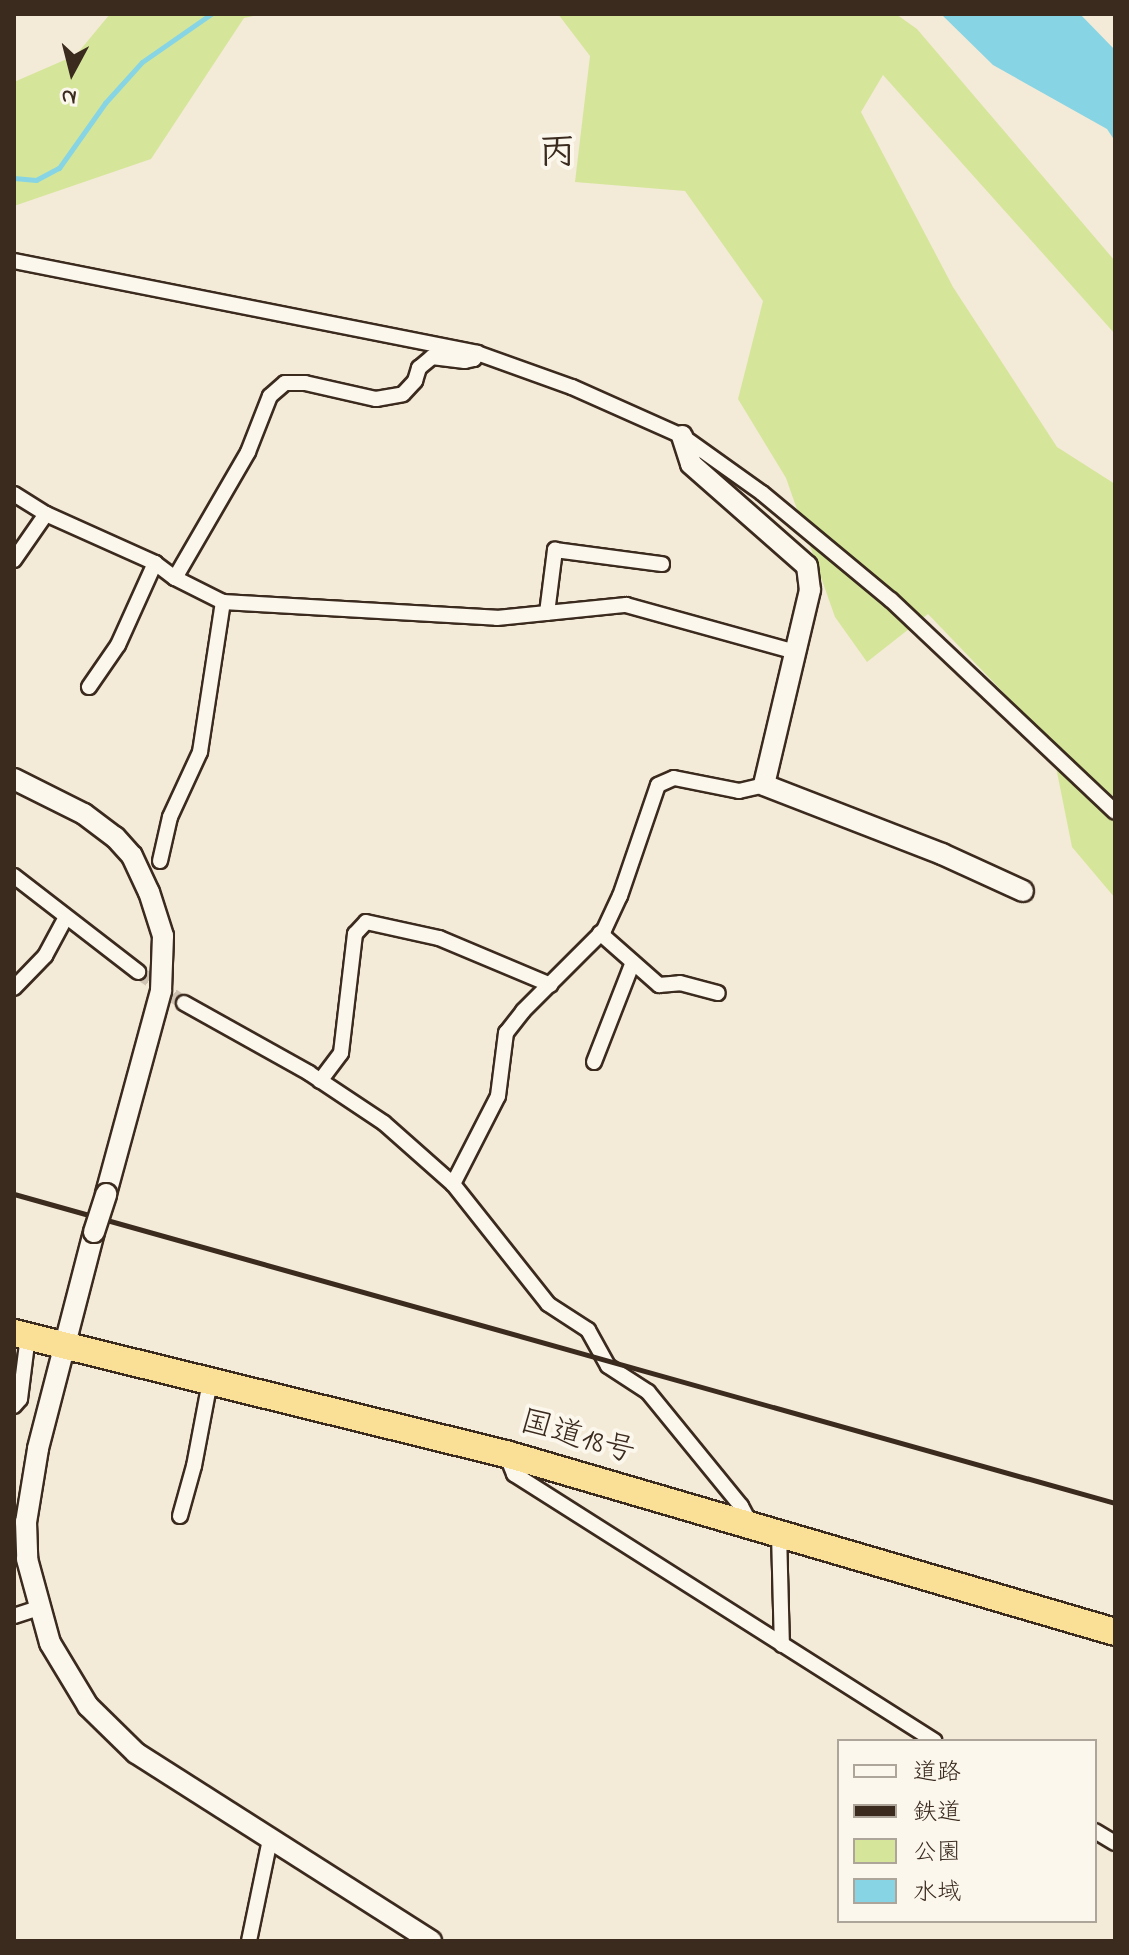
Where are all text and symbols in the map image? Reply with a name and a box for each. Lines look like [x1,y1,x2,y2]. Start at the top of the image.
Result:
north arrow [32,32,112,112]
text: N [60,79,78,113]
district label: 丙 [539,133,575,177]
street label: 国道18号 [515,1404,639,1474]
legend [837,1739,1097,1923]
text: 道路 [913,1756,961,1791]
text: 鉄道 [913,1796,961,1831]
text: 公園 [913,1836,961,1871]
text: 水域 [913,1876,961,1911]

